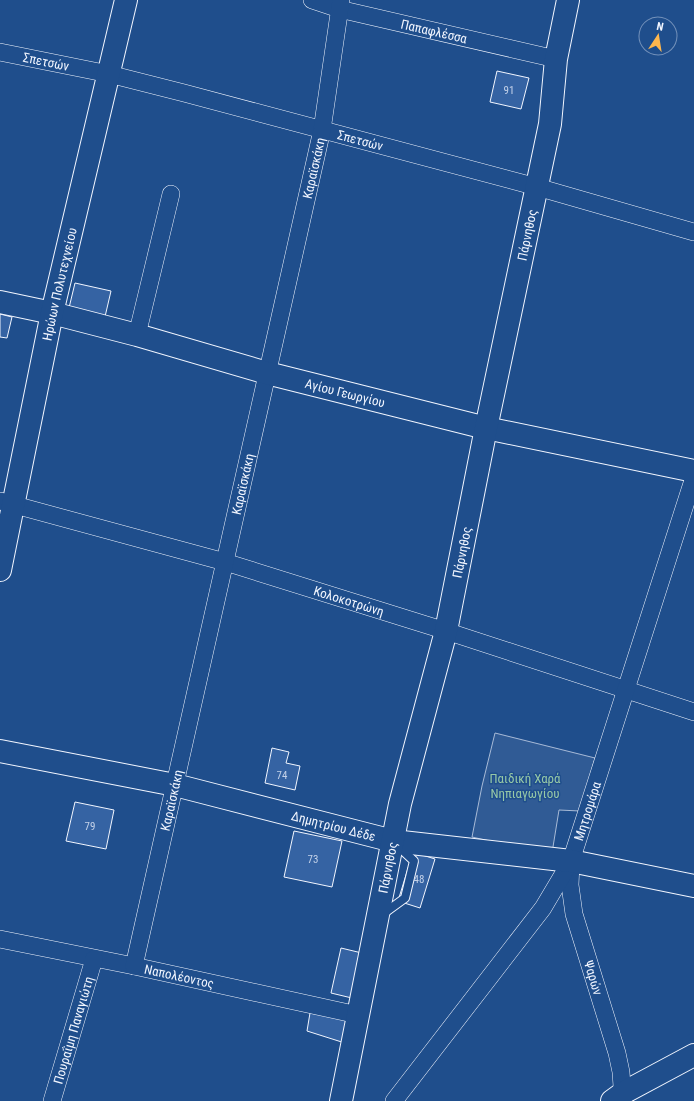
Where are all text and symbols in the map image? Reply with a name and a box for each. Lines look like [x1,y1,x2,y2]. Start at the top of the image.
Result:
street label: Παπαφλέσσα [399,16,469,46]
north arrow [638,16,678,56]
text: N [655,20,665,34]
street label: Σπετσών [22,49,71,73]
house number: 91 [504,84,514,97]
street label: Σπετσών [336,127,385,153]
street label: Καραϊσκάκη [299,136,328,200]
street label: Πάρνηθος [514,208,539,262]
street label: Ηρώων Πολυτεχνείου [39,226,79,342]
street label: Αγίου Γεωργίου [304,375,387,410]
street label: Καραϊσκάκη [228,452,257,516]
street label: Πάρνηθος [449,525,474,579]
street label: Κολοκοτρώνη [312,583,386,619]
street label: Καραϊσκάκη [157,768,185,832]
house number: 74 [277,769,288,782]
park label: Παιδική Χαρά Νηπιαγωγίου [490,771,561,801]
street label: Μητρομάρα [571,779,604,842]
street label: Δημητρίου Δέδε [290,808,377,844]
house number: 79 [85,820,95,833]
street label: Πάρνηθος [375,841,400,895]
house number: 73 [308,853,318,866]
house number: 48 [414,873,424,886]
street label: Ψαρών [581,959,606,997]
street label: Ναπολέοντος [143,961,215,991]
street label: Πουραΐμη Παναγιώτη [50,974,96,1086]

